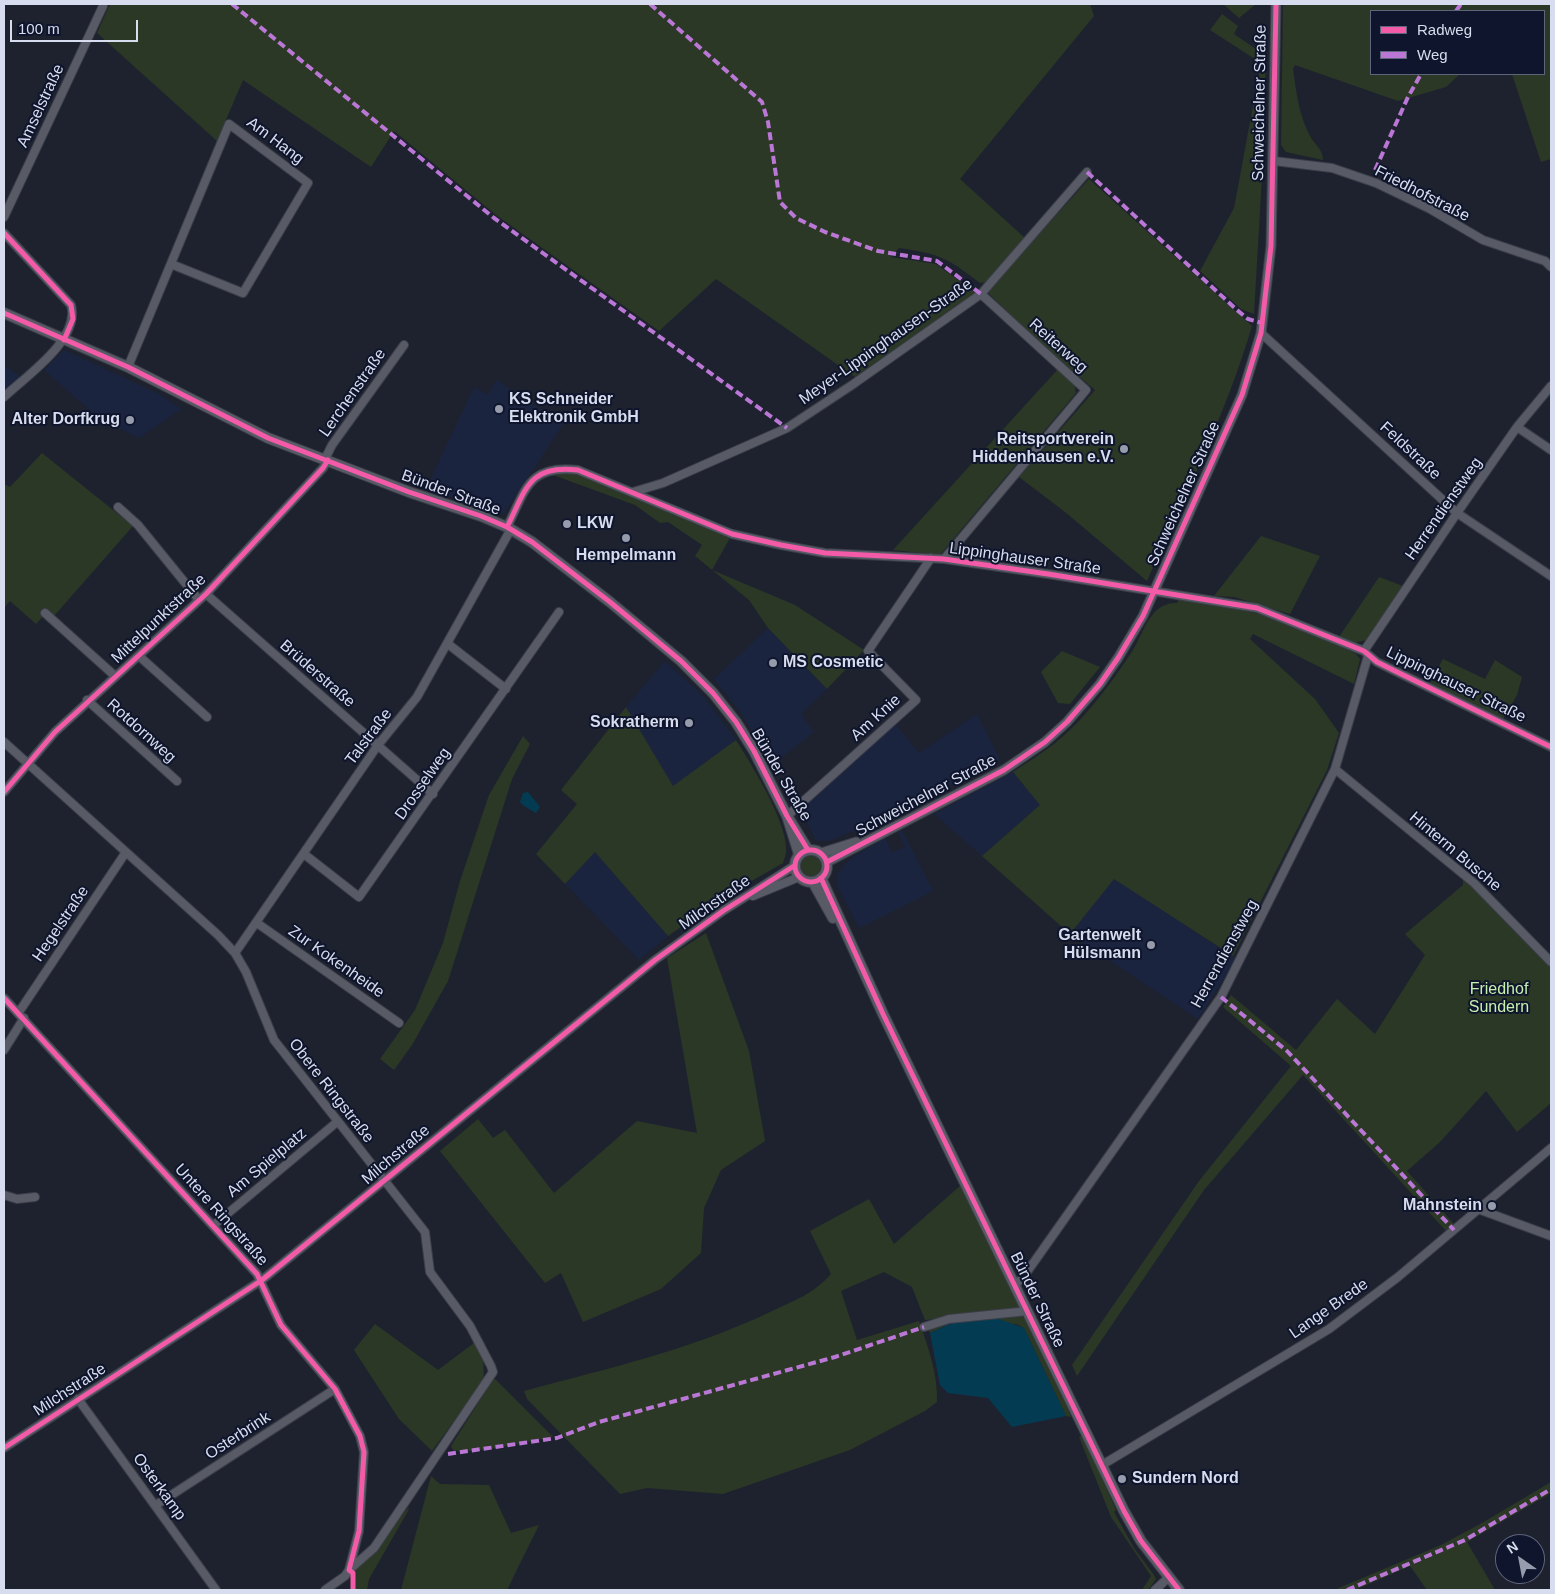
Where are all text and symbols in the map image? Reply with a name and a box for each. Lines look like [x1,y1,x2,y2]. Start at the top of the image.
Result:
scale bar [12,10,140,42]
legend [1370,10,1545,75]
text: 100 m [18,20,60,37]
text: Radweg [1417,21,1472,38]
street label: Schweichelner Straße [1249,25,1271,181]
text: Weg [1417,46,1448,63]
street label: Amselstraße [13,61,69,151]
street label: Am Hang [243,113,307,169]
street label: Friedhofstraße [1371,162,1473,226]
street label: Meyer-Lippinghausen-Straße [796,275,976,409]
street label: Reiterweg [1025,315,1091,377]
street label: Lerchenstraße [316,345,390,441]
place label: KS Schneider Elektronik GmbH [509,390,639,428]
marker: KS Schneider Elektronik GmbH [493,403,505,415]
place label: Alter Dorfkrug [12,410,120,430]
marker: Alter Dorfkrug [124,414,136,426]
street label: Feldstraße [1375,418,1445,484]
street label: Schweichelner Straße [1143,419,1225,569]
place label: Reitsportverein Hiddenhausen e.V. [972,430,1114,468]
marker: Reitsportverein Hiddenhausen e.V. [1118,443,1130,455]
street label: Herrendienstweg [1401,454,1487,564]
street label: Bünder Straße [399,466,503,520]
place label: LKW [577,514,613,534]
marker: LKW [561,518,573,530]
marker: Hempelmann [620,532,632,544]
street label: Lippinghauser Straße [948,539,1102,579]
place label: Hempelmann [576,546,676,566]
street label: Mittelpunktstraße [108,570,210,668]
street label: Brüderstraße [275,636,359,712]
street label: Lippinghauser Straße [1383,643,1529,727]
place label: MS Cosmetic [783,653,883,673]
marker: MS Cosmetic [767,657,779,669]
street label: Am Knie [847,691,905,745]
street label: Rotdornweg [103,695,179,767]
street label: Talstraße [342,705,396,769]
place label: Sokratherm [590,713,679,733]
marker: Sokratherm [683,717,695,729]
street label: Bünder Straße [747,725,815,825]
street label: Drosselweg [391,744,455,824]
street label: Schweichelner Straße [852,751,1000,841]
street label: Hinterm Busche [1405,808,1505,896]
street label: Milchstraße [676,871,754,935]
street label: Hegelstraße [29,883,93,965]
street label: Herrendienstweg [1187,896,1263,1012]
street label: Zur Kokenheide [284,922,388,1002]
place label: Gartenwelt Hülsmann [1058,926,1141,964]
marker: Gartenwelt Hülsmann [1145,939,1157,951]
park label: Friedhof Sundern [1469,980,1529,1018]
street label: Obere Ringstraße [284,1035,378,1147]
street label: Milchstraße [358,1121,434,1189]
street label: Am Spielplatz [223,1124,311,1202]
street label: Untere Ringstraße [170,1160,272,1270]
place label: Mahnstein [1403,1196,1482,1216]
marker: Mahnstein [1486,1200,1498,1212]
street label: Bünder Straße [1006,1249,1068,1351]
street label: Lange Brede [1286,1275,1372,1343]
street label: Milchstraße [30,1359,110,1421]
street label: Osterbrink [202,1408,274,1464]
street label: Osterkamp [128,1450,190,1524]
place label: Sundern Nord [1132,1469,1239,1489]
marker: Sundern Nord [1116,1473,1128,1485]
north arrow [1495,1534,1545,1584]
text: N [1504,1538,1521,1557]

